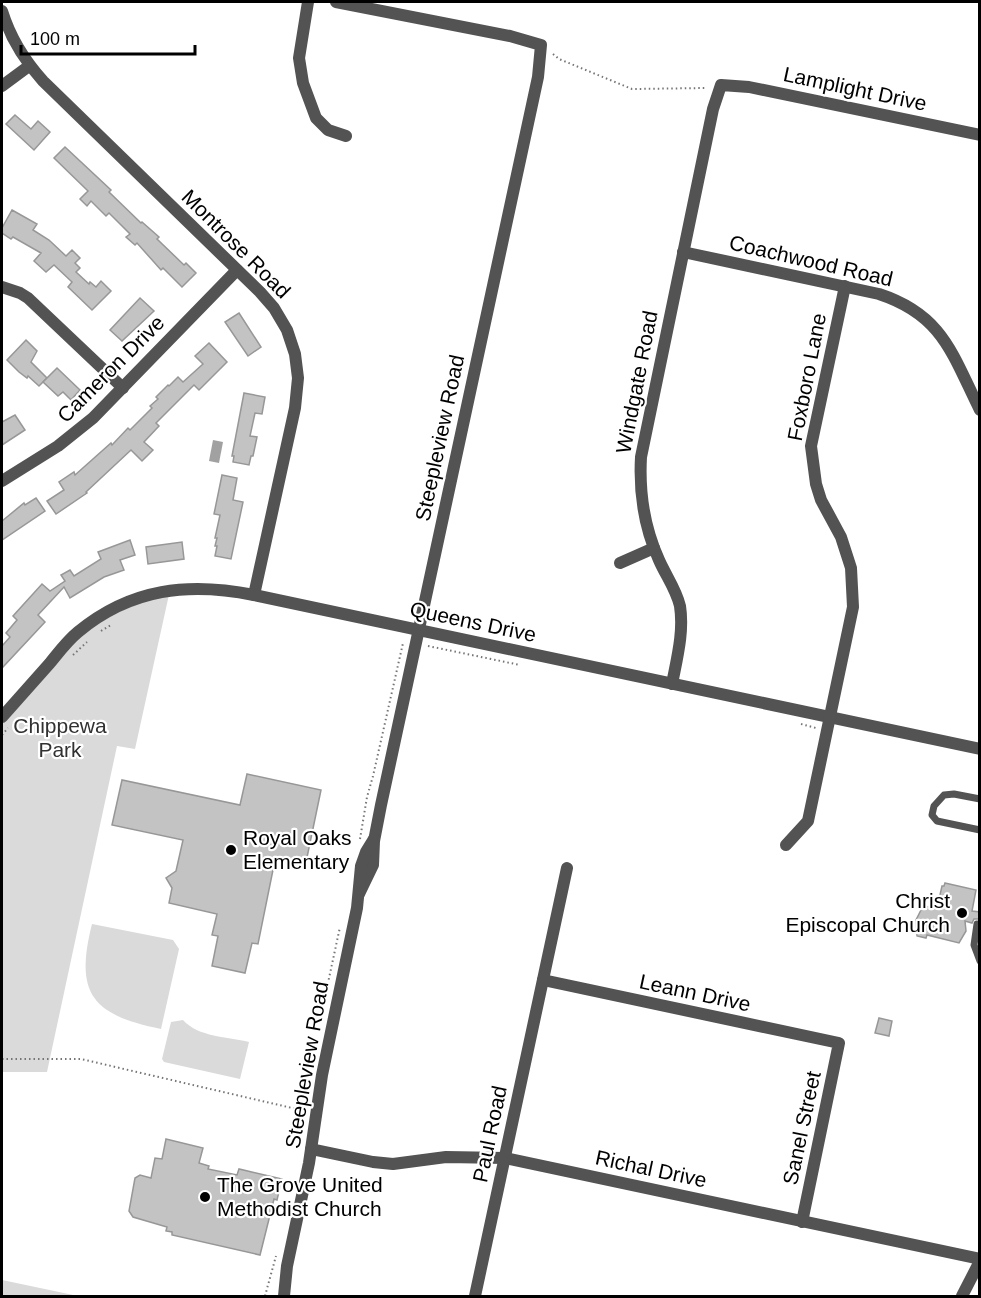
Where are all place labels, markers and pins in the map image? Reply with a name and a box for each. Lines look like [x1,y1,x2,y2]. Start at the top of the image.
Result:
place label: Royal Oaks Elementary [243,826,352,873]
marker: Royal Oaks Elementary [224,843,238,857]
place label: Christ Episcopal Church [785,889,950,936]
marker: Christ Episcopal Church [955,906,969,920]
place label: The Grove United Methodist Church [217,1173,383,1220]
marker: The Grove United Methodist Church [198,1190,212,1204]

